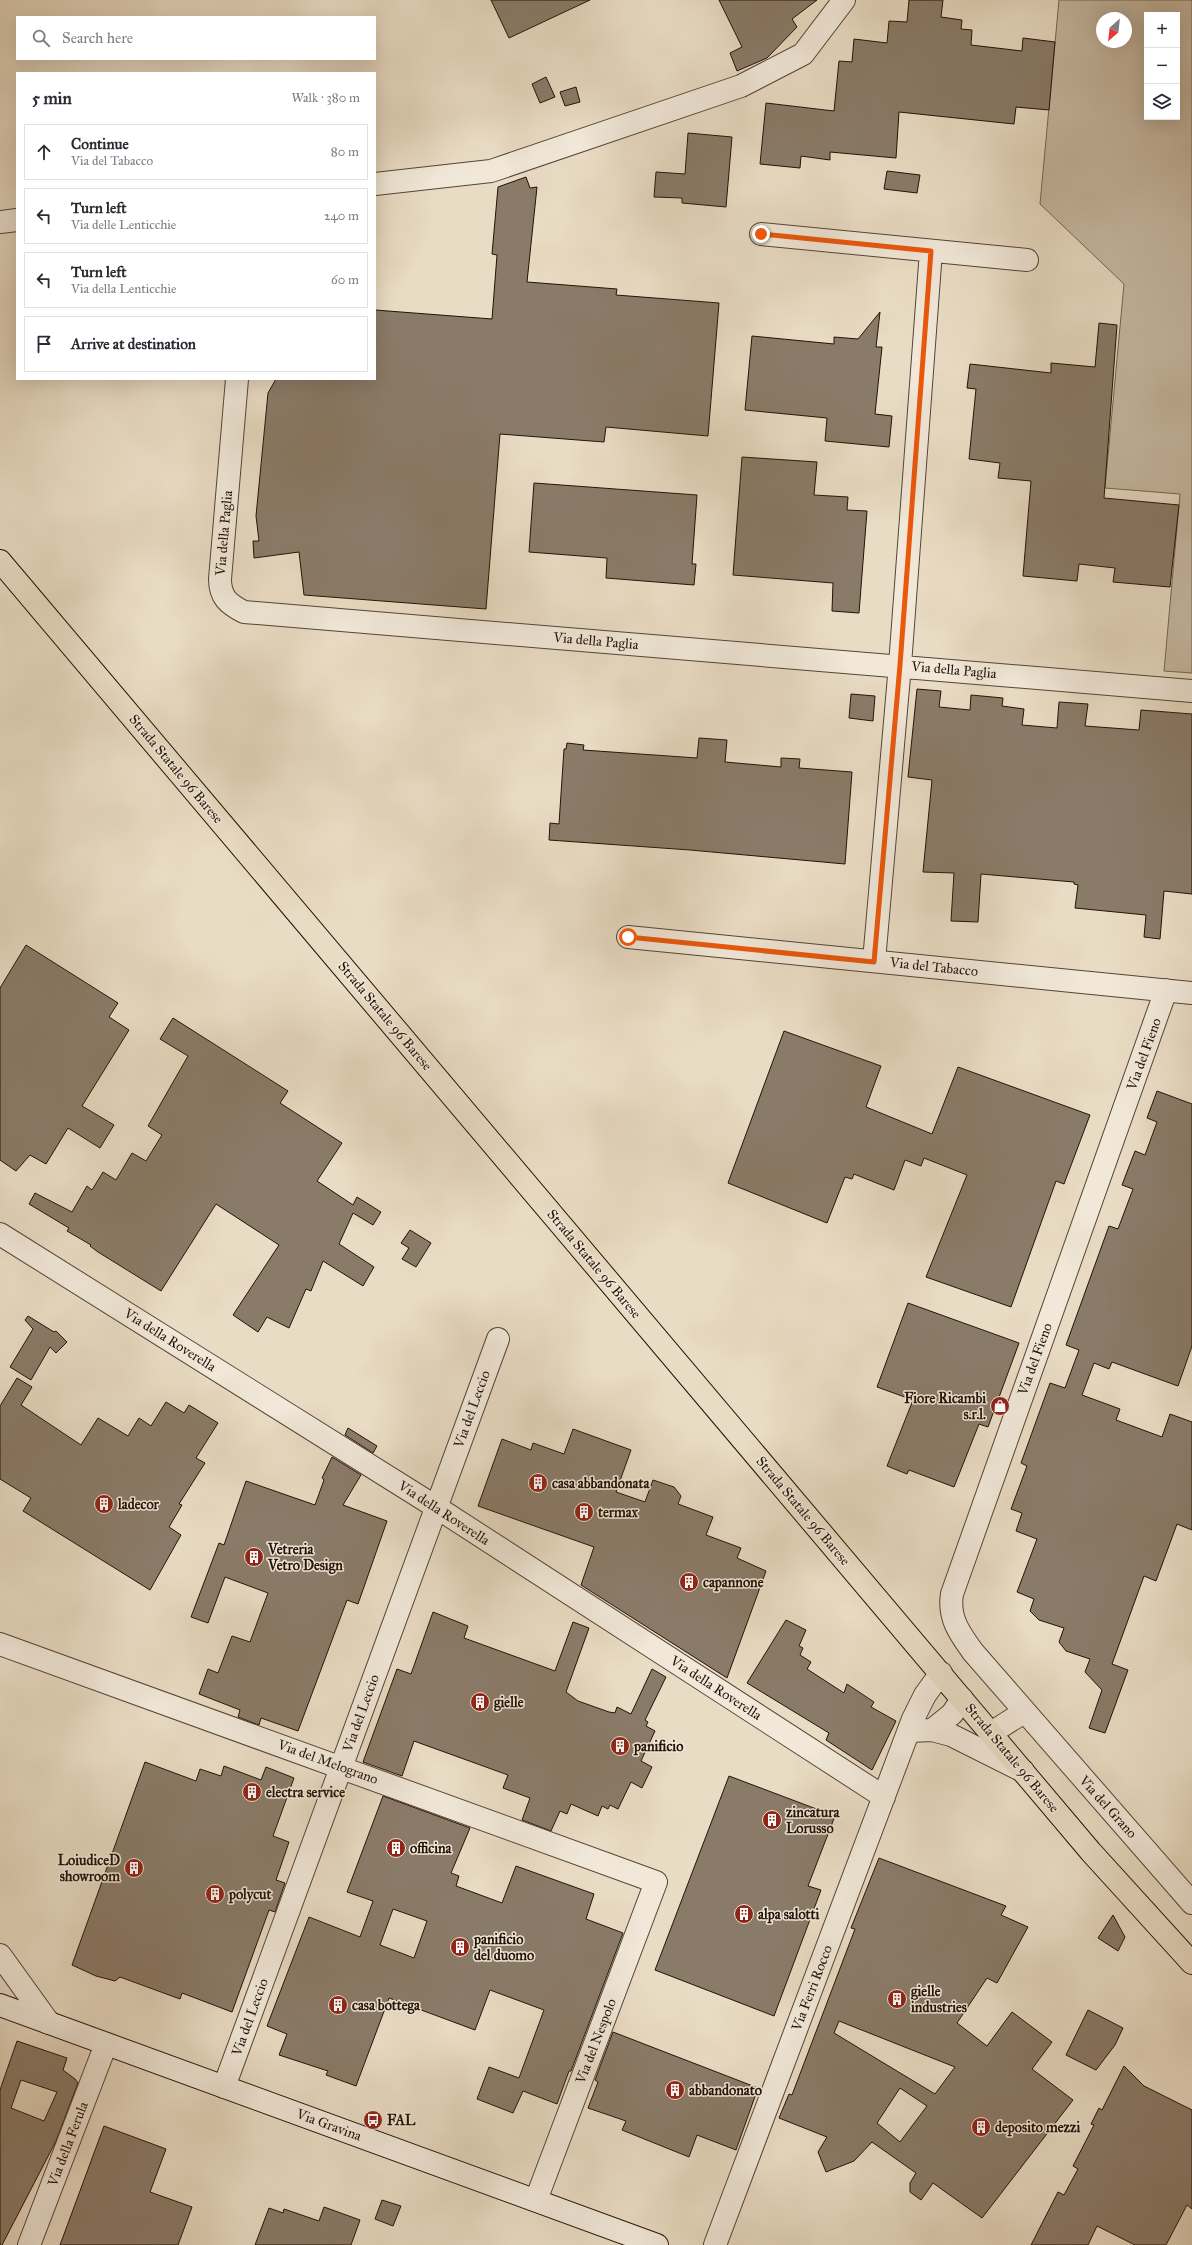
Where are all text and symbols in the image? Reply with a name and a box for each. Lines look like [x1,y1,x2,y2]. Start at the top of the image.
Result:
north arrow [1096,12,1132,48]
map controls [1144,12,1180,120]
button: + [1144,12,1180,48]
search box [16,16,376,60]
icon: search [30,27,52,49]
text: Search here [62,29,133,47]
button: − [1144,48,1180,84]
button: layers [1144,84,1180,120]
text: 5 min [32,88,72,109]
text: Walk · 380 m [291,90,360,106]
text: Continue [71,135,129,153]
icon: ahead [33,141,55,163]
text: 80 m [331,144,359,160]
text: Via del Tabacco [71,153,153,169]
text: Turn left [71,199,127,217]
icon: left [33,205,55,227]
text: 240 m [324,208,359,224]
text: Via delle Lenticchie [71,217,176,233]
route end [752,225,770,243]
text: Turn left [71,263,127,281]
icon: left [33,269,55,291]
text: 60 m [331,272,359,288]
text: Via della Lenticchie [71,281,176,297]
icon: arrive [33,333,55,355]
text: Arrive at destination [71,335,196,353]
street label: Via della Paglia [212,490,236,577]
street label: Via della Paglia [552,629,639,653]
street label: Via della Paglia [910,658,997,682]
street label: Strada Statale 96 Barese [125,711,227,827]
route start [619,928,637,946]
street label: Via del Tabacco [888,954,979,980]
street label: Strada Statale 96 Barese [334,958,436,1074]
street label: Via del Fieno [1123,1016,1165,1093]
street label: Strada Statale 96 Barese [543,1206,645,1322]
street label: Via della Roverella [120,1304,219,1375]
street label: Via del Fieno [1014,1321,1056,1398]
street label: Via del Leccio [450,1368,494,1451]
place label: Fiore Ricambi s.r.l. [904,1390,986,1423]
shop icon: Fiore Ricambi s.r.l. [989,1395,1011,1417]
street label: Strada Statale 96 Barese [752,1453,854,1569]
building icon: casa abbandonata [527,1472,549,1494]
place label: casa abbandonata [552,1475,650,1492]
street label: Via della Roverella [394,1477,493,1549]
building icon: ladecor [93,1493,115,1515]
place label: ladecor [117,1496,160,1513]
building icon: termax [573,1501,595,1523]
place label: termax [597,1504,639,1521]
place label: Vetreria Vetro Design [267,1541,343,1575]
building icon: Vetreria Vetro Design [243,1546,265,1568]
building icon: capannone [678,1571,700,1593]
place label: capannone [703,1574,764,1592]
street label: Via della Roverella [666,1652,765,1724]
street label: Via del Leccio [339,1672,383,1755]
building icon: gielle [469,1691,491,1713]
place label: gielle [494,1694,524,1712]
street label: Strada Statale 96 Barese [961,1700,1063,1816]
building icon: panificio [609,1735,631,1757]
street label: Via del Melograno [275,1736,381,1788]
place label: panificio [633,1738,683,1756]
street label: Via del Grano [1075,1771,1141,1842]
building icon: electra service [241,1781,263,1803]
place label: electra service [266,1784,345,1801]
place label: zincatura Lorusso [786,1804,840,1837]
building icon: zincatura Lorusso [761,1809,783,1831]
building icon: officina [385,1837,407,1859]
place label: officina [410,1840,453,1857]
place label: LoiudiceD showroom [58,1852,120,1885]
building icon: LoiudiceD showroom [123,1857,145,1879]
building icon: polycut [204,1883,226,1905]
place label: polycut [228,1886,271,1904]
building icon: alpa salotti [733,1903,755,1925]
place label: alpa salotti [758,1906,819,1924]
place label: panificio del duomo [473,1931,534,1964]
building icon: panificio del duomo [449,1936,471,1958]
street label: Via Ferri Rocco [788,1943,836,2034]
street label: Via del Leccio [228,1976,272,2059]
place label: gielle industries [911,1983,967,2016]
building icon: gielle industries [886,1988,908,2010]
building icon: casa bottega [327,1994,349,2016]
street label: Via del Nespolo [572,1996,620,2087]
place label: casa bottega [352,1997,421,2015]
building icon: abbandonato [664,2079,686,2101]
place label: abbandonato [689,2082,762,2099]
street label: Via della Ferula [44,2099,92,2190]
street label: Via Gravina [293,2105,364,2145]
bus stop icon: FAL [362,2109,384,2131]
place label: FAL [387,2112,416,2129]
building icon: deposito mezzi [970,2116,992,2138]
place label: deposito mezzi [995,2119,1081,2137]

